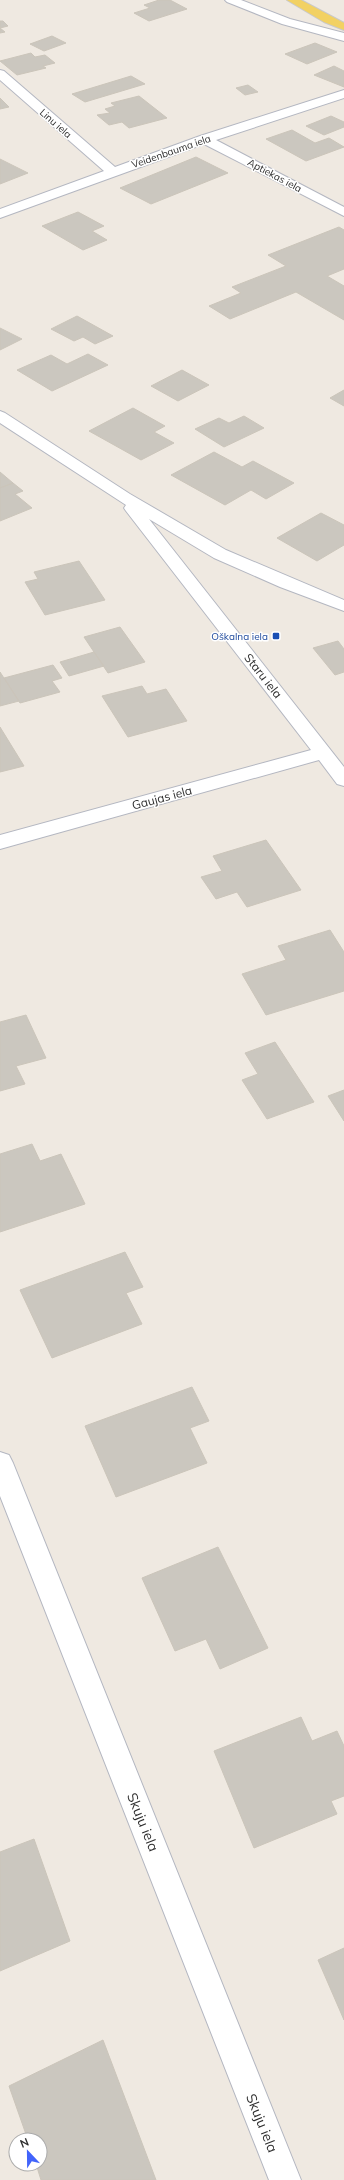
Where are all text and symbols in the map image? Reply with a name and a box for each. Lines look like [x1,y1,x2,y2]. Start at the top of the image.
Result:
street label: Linu iela [37,106,74,141]
street label: Veidenbauma iela [130,132,212,171]
street label: Aptiekas iela [245,156,304,195]
place label: Oškalna iela [211,630,268,643]
marker: Oškalna iela [271,631,281,641]
street label: Staru iela [241,650,286,701]
street label: Gaujas iela [130,782,194,813]
street label: Skuju iela [123,1790,163,1854]
street label: Skuju iela [242,2091,282,2155]
north arrow [8,2132,48,2172]
text: N [18,2135,31,2151]

